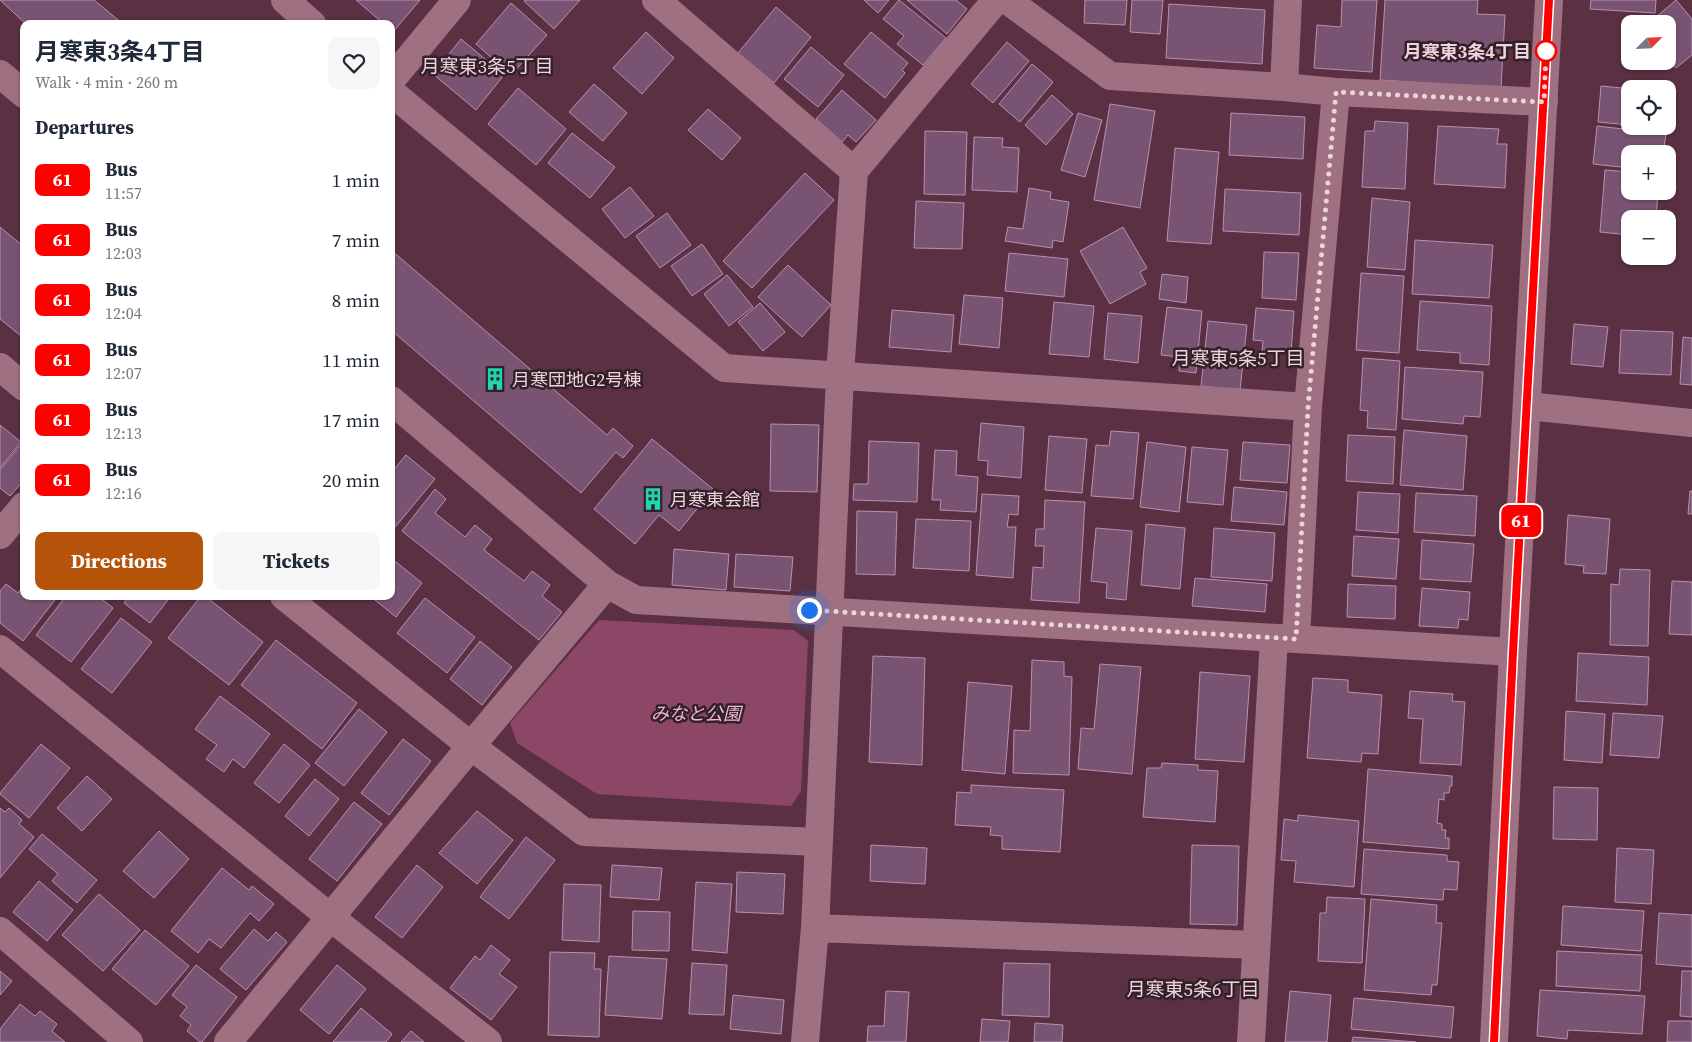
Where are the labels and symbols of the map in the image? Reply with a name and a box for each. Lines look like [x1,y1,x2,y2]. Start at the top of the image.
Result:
north arrow [1621,15,1676,70]
place label: 月寒東3条4丁目 [1403,39,1531,64]
marker: 月寒東3条4丁目 [1535,40,1557,62]
district label: 月寒東3条5丁目 [420,53,554,79]
district label: 月寒東5条5丁目 [1171,345,1305,371]
building icon: 月寒団地G2号棟 [482,366,508,392]
place label: 月寒団地G2号棟 [512,367,641,392]
building icon: 月寒東会館 [640,486,666,512]
place label: 月寒東会館 [670,487,760,512]
line badge: 61 [1498,505,1544,537]
your location [797,598,822,623]
park label: みなと公園 [651,701,744,726]
district label: 月寒東5条6丁目 [1126,976,1260,1002]

